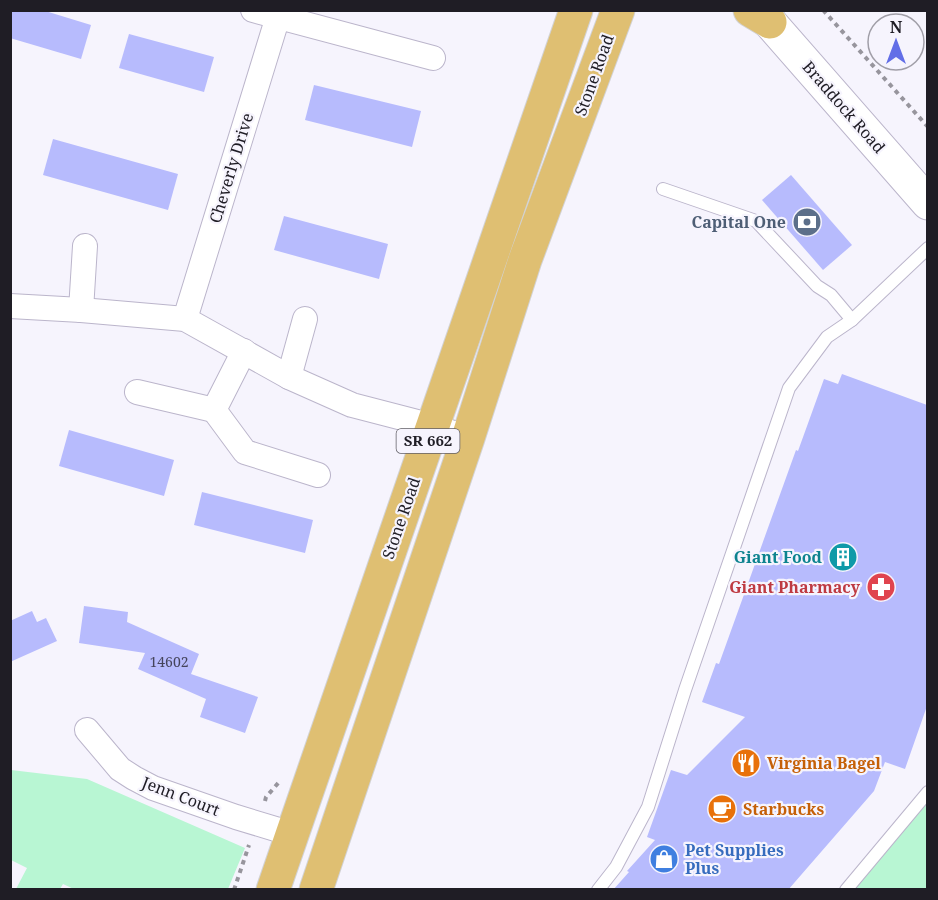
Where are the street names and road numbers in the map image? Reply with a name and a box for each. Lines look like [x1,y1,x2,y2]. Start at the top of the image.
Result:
street label: Stone Road [569,31,619,119]
street label: Braddock Road [798,56,890,158]
street label: Cheverly Drive [204,110,258,226]
road number: SR 662 [396,429,460,453]
street label: Stone Road [377,474,425,562]
street label: Jenn Court [138,771,223,821]

